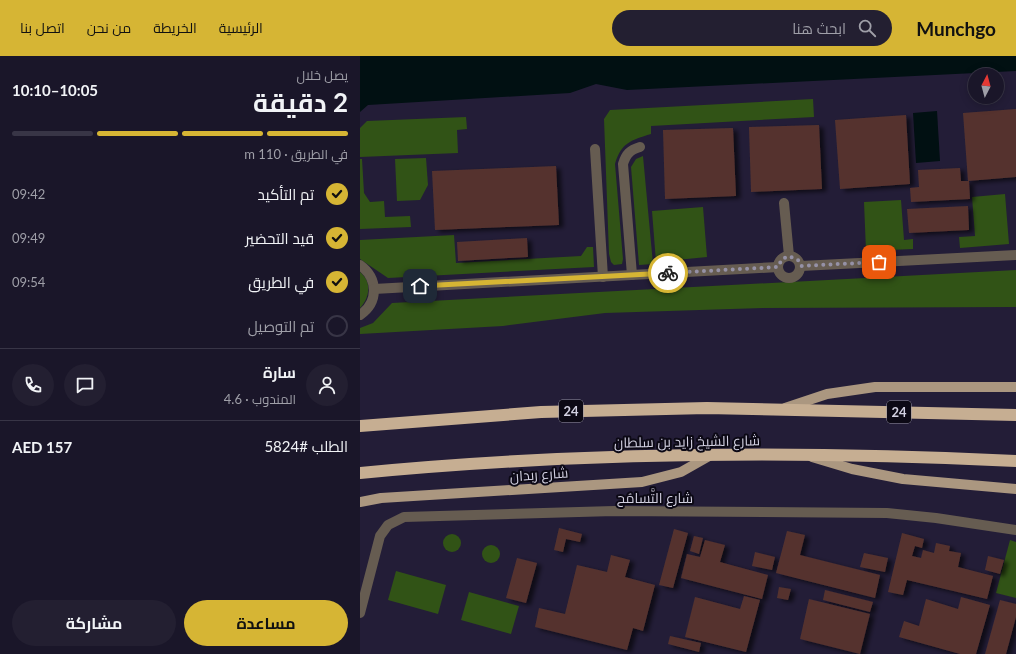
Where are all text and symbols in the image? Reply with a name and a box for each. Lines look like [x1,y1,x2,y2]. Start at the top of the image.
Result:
search box [612,10,892,46]
icon: search [856,17,878,39]
text: Munchgo [916,17,996,40]
text: اتصل بنا [20,19,65,36]
text: من نحن [87,19,131,36]
text: الخريطة [153,19,197,36]
text: الرئيسية [219,19,263,36]
text: ابحث هنا [792,19,846,37]
text: يصل خلال [296,67,348,83]
north arrow [968,68,1004,104]
map controls [968,68,1004,104]
text: 10:05–10:10 [12,81,98,99]
text: 2 دقيقة [253,86,348,118]
text: في الطريق · 110 m [244,146,348,162]
icon: check [326,183,348,205]
text: تم التأكيد [257,185,314,203]
text: 09:42 [12,186,45,202]
icon: check [326,227,348,249]
text: قيد التحضير [245,229,314,247]
text: 09:49 [12,230,45,246]
pin [862,245,896,279]
icon: bag [868,251,890,273]
courier [648,253,688,293]
icon: bike [657,262,679,284]
pin [403,269,437,303]
icon: check [326,271,348,293]
text: في الطريق [248,273,314,291]
text: 09:54 [12,274,45,290]
icon: home [409,275,431,297]
text: تم التوصيل [248,317,314,335]
text: سارة [263,363,296,381]
button: phone [12,364,54,406]
button: chat [64,364,106,406]
button: person [306,364,348,406]
text: المندوب · 4.6 [224,391,296,407]
road number: 24 [559,400,583,422]
road number: 24 [887,401,911,423]
street label: شارع الشيخ زايد بن سلطان [614,431,760,452]
text: الطلب #5824 [264,437,348,455]
text: AED 157 [12,438,72,456]
street label: شارع ربدان [509,463,569,486]
street label: شارع التَّسامُح [617,488,693,507]
button: مشاركة [12,600,176,646]
button: مساعدة [184,600,348,646]

